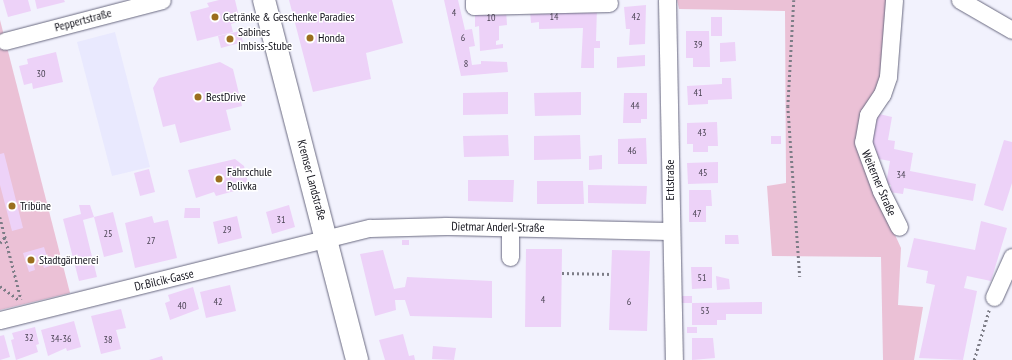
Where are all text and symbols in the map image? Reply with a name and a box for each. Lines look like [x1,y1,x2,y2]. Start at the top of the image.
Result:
street label: Peppertstraße [53,5,113,35]
house number: 4 [452,7,456,19]
place label: Getränke & Geschenke Paradies [223,10,354,24]
house number: 14 [550,11,558,23]
house number: 42 [632,11,640,23]
marker: Getränke & Geschenke Paradies [210,12,220,22]
house number: 10 [487,12,495,24]
place label: Sabines Imbiss-Stube [238,25,292,53]
place label: Honda [318,31,345,45]
house number: 6 [461,32,465,44]
marker: Honda [305,33,315,43]
marker: Sabines Imbiss-Stube [225,34,235,44]
house number: 39 [694,39,702,51]
house number: 8 [464,58,468,70]
house number: 30 [37,68,45,80]
house number: 41 [694,87,702,99]
place label: BestDrive [206,90,246,104]
marker: BestDrive [193,92,203,102]
house number: 44 [631,100,639,112]
house number: 43 [698,127,706,139]
street label: Kremser Landstraße [294,138,330,222]
house number: 46 [628,145,636,157]
street label: Weiterner Straße [859,148,899,218]
street label: Ertlstraße [663,159,677,201]
place label: Fahrschule Polivka [227,165,272,193]
house number: 45 [699,167,707,179]
house number: 34 [897,169,905,181]
marker: Fahrschule Polivka [214,174,224,184]
place label: Tribüne [20,199,51,213]
marker: Tribüne [7,201,17,211]
house number: 47 [693,208,701,220]
house number: 31 [277,214,285,226]
street label: Dietmar Anderl-Straße [451,219,545,235]
house number: 29 [223,224,231,236]
house number: 25 [104,228,112,240]
house number: 27 [147,235,155,247]
place label: Stadtgärtnerei [39,253,99,267]
marker: Stadtgärtnerei [26,255,36,265]
street label: Dr.Bilcik-Gasse [133,266,195,294]
house number: 51 [698,272,706,284]
house number: 4 [541,294,545,306]
house number: 42 [214,296,222,308]
house number: 6 [627,296,631,308]
house number: 40 [178,300,186,312]
house number: 53 [701,305,709,317]
house number: 32 [25,332,33,344]
house number: 34-36 [51,333,71,345]
house number: 38 [104,334,112,346]

